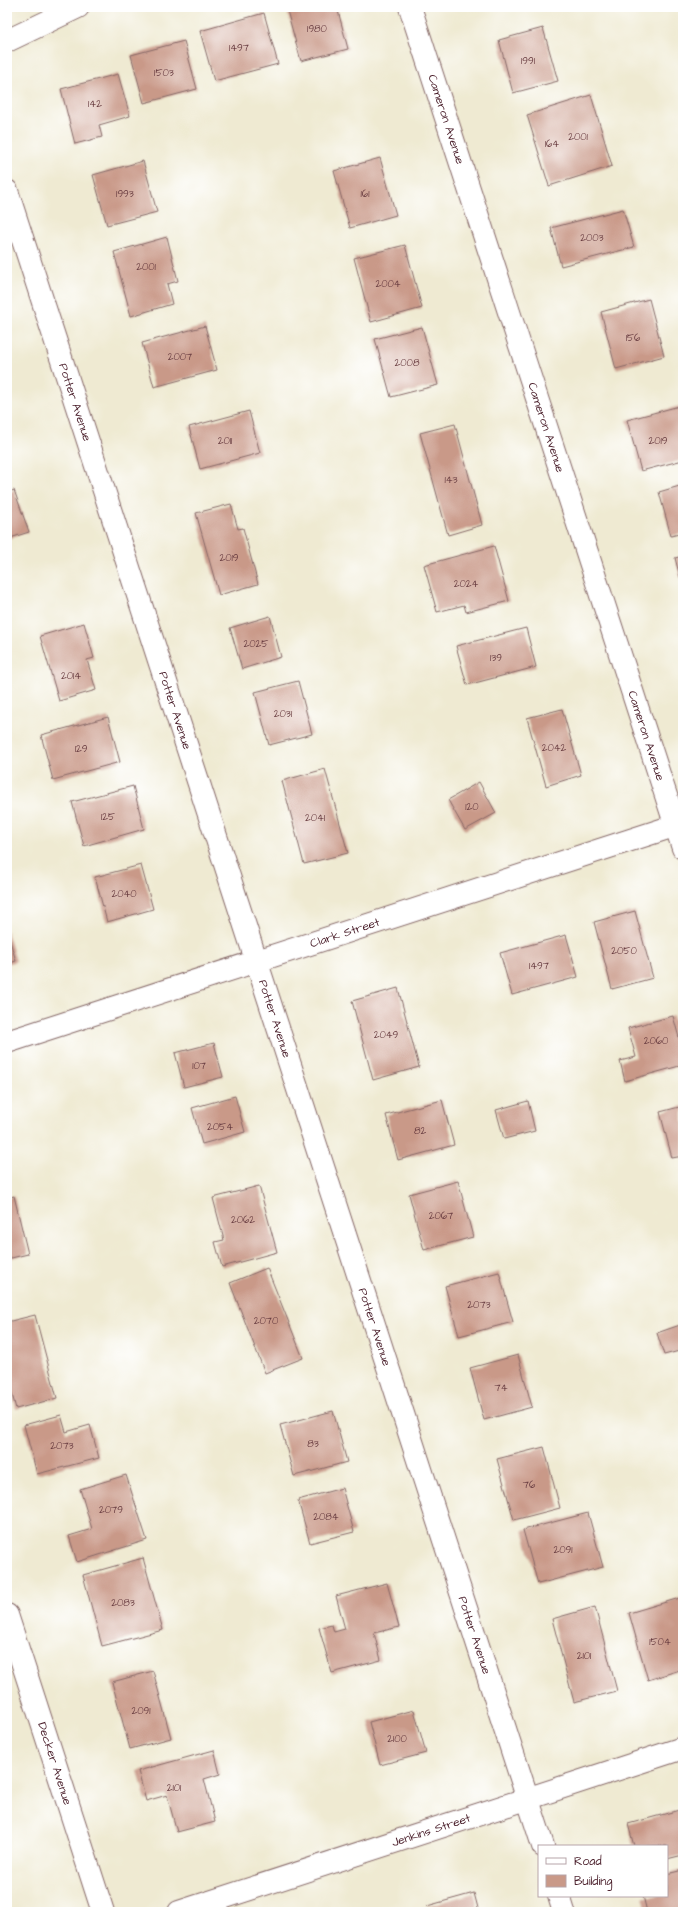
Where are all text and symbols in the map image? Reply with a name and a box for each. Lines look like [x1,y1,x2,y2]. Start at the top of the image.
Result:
house number: 1980 [307,22,327,36]
house number: 1497 [229,41,249,55]
house number: 1991 [521,54,536,68]
house number: 1503 [154,66,174,80]
street label: Cameron Avenue [423,72,469,167]
house number: 142 [88,97,102,111]
house number: 2001 [568,130,589,144]
house number: 164 [545,137,559,151]
house number: 1993 [116,187,134,201]
house number: 161 [361,187,370,201]
house number: 2003 [580,231,604,245]
house number: 2001 [136,260,157,274]
house number: 2004 [375,277,401,291]
house number: 156 [626,331,641,345]
house number: 2007 [168,350,192,364]
house number: 2008 [395,356,420,370]
street label: Potter Avenue [54,361,96,444]
street label: Cameron Avenue [523,380,569,475]
house number: 2011 [218,434,233,448]
house number: 2019 [648,434,668,448]
house number: 143 [444,473,458,487]
house number: 2019 [219,551,239,565]
house number: 2024 [454,577,478,591]
house number: 2025 [244,637,268,651]
house number: 139 [490,651,502,665]
house number: 2014 [61,669,81,683]
street label: Potter Avenue [154,669,195,752]
street label: Cameron Avenue [623,689,669,783]
house number: 2031 [274,707,293,721]
house number: 2042 [542,741,567,755]
house number: 129 [75,742,88,756]
house number: 120 [465,800,479,814]
house number: 125 [101,810,115,824]
house number: 2041 [305,811,326,825]
house number: 2040 [111,887,137,901]
street label: Clark Street [308,914,382,952]
house number: 2050 [611,944,637,958]
house number: 1497 [529,959,549,973]
street label: Potter Avenue [254,978,295,1060]
house number: 2049 [374,1028,399,1042]
house number: 2060 [644,1034,668,1048]
house number: 107 [192,1059,206,1073]
house number: 2054 [207,1120,233,1134]
house number: 82 [414,1124,426,1138]
house number: 2067 [429,1209,453,1223]
house number: 2062 [231,1213,255,1227]
street label: Potter Avenue [354,1286,395,1369]
house number: 2073 [467,1298,491,1312]
house number: 2070 [254,1314,278,1328]
house number: 74 [495,1381,508,1395]
house number: 83 [307,1437,319,1451]
house number: 2073 [50,1439,74,1453]
house number: 76 [523,1478,536,1492]
house number: 2079 [99,1503,123,1517]
house number: 2084 [313,1510,339,1524]
house number: 2091 [553,1543,573,1557]
street label: Potter Avenue [454,1594,495,1677]
house number: 2083 [111,1596,135,1610]
house number: 1504 [649,1635,671,1649]
house number: 2101 [577,1649,592,1663]
house number: 2091 [131,1704,151,1718]
street label: Decker Avenue [33,1720,76,1808]
house number: 2100 [387,1732,407,1746]
house number: 2101 [167,1781,182,1795]
street label: Jenkins Street [390,1810,473,1851]
legend [538,1845,668,1897]
text: Road [574,1853,602,1870]
text: Building [574,1873,612,1891]

